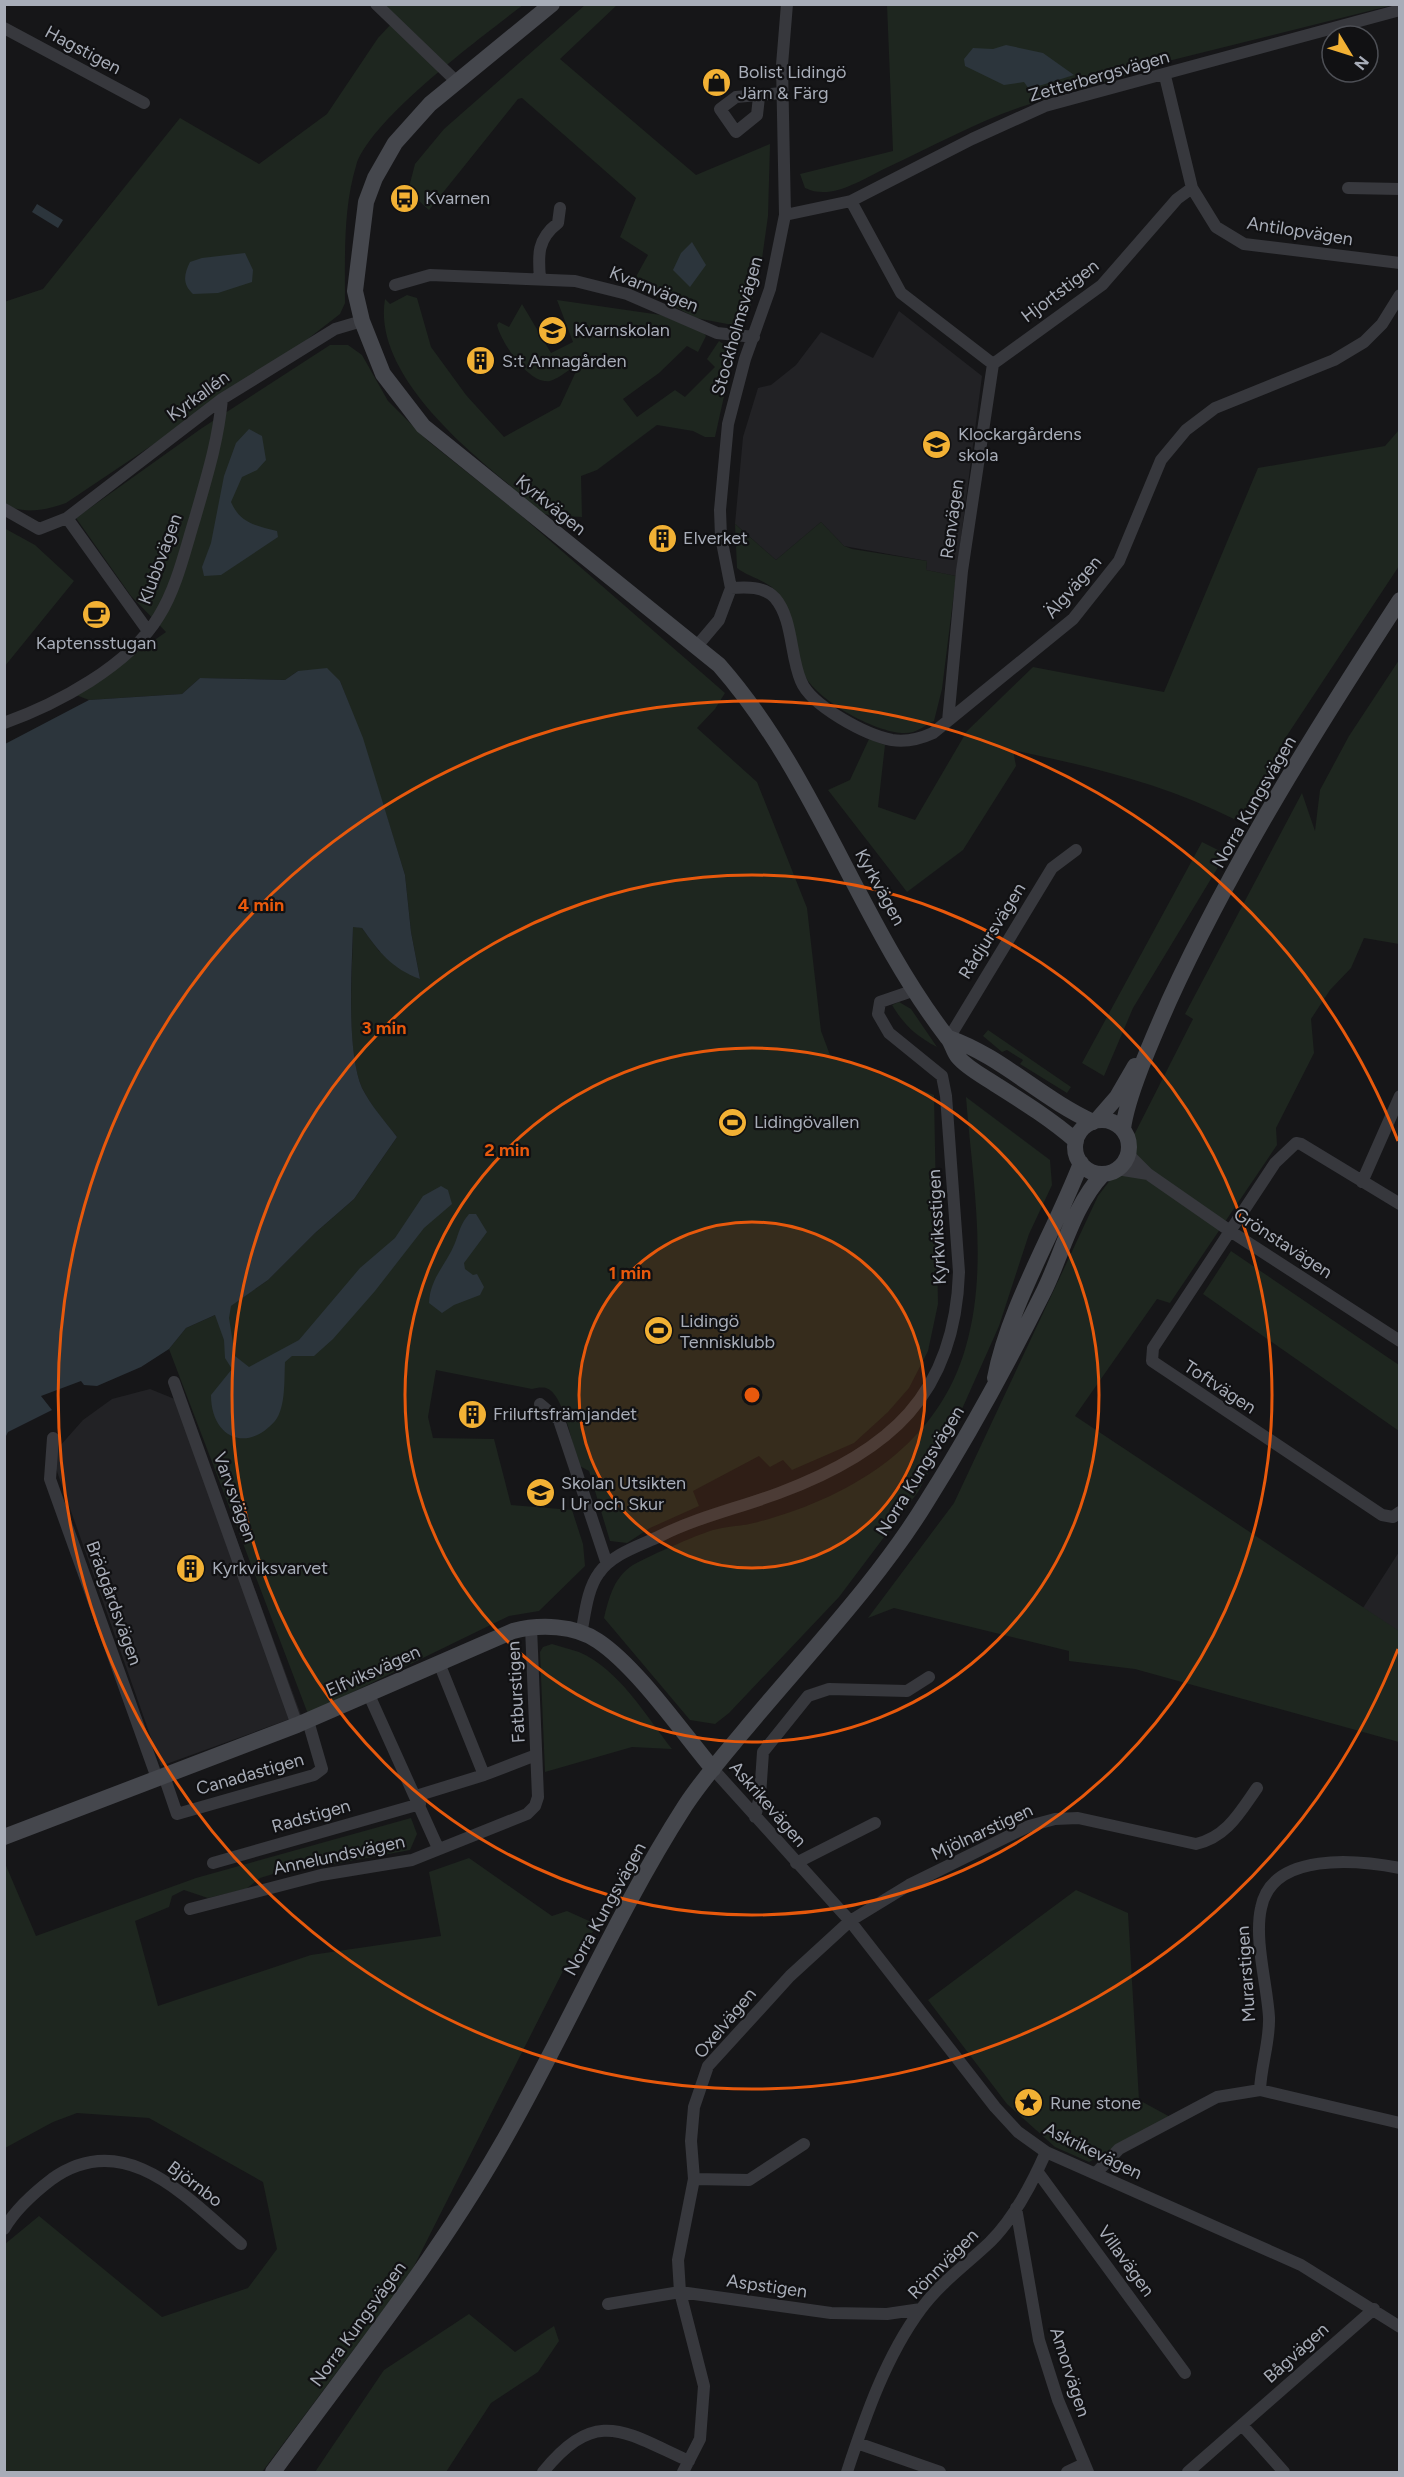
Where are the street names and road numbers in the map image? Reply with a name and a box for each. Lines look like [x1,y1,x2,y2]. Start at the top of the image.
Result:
street label: Hagstigen [41,21,125,79]
street label: Zetterbergsvägen [1026,45,1172,107]
street label: Antilopvägen [1245,212,1355,250]
street label: Stockholmsvägen [707,254,767,398]
street label: Hjortstigen [1017,255,1103,327]
street label: Kvarnvägen [606,261,702,317]
street label: Kyrkallén [162,366,234,426]
street label: Kyrkvägen [511,470,591,540]
street label: Renvägen [936,478,968,560]
street label: Klubbvägen [133,511,187,607]
street label: Älgvägen [1040,551,1106,623]
street label: Norra Kungsvägen [1207,732,1301,872]
street label: Kyrkvägen [850,845,910,929]
street label: Rådjursvägen [954,879,1030,983]
street label: Kyrkviksstigen [923,1169,951,1285]
street label: Grönstavägen [1229,1203,1337,1283]
street label: Toftvägen [1180,1356,1260,1418]
street label: Norra Kungsvägen [871,1402,969,1540]
street label: Varvsvägen [209,1449,261,1545]
street label: Brädgårdsvägen [81,1538,147,1668]
street label: Elfviksvägen [322,1640,424,1702]
street label: Fatburstigen [502,1640,530,1744]
street label: Canadastigen [194,1748,306,1800]
street label: Askrikevägen [725,1757,811,1851]
street label: Radstigen [269,1794,353,1838]
street label: Mjölnarstigen [928,1799,1036,1865]
street label: Annelundsvägen [271,1830,407,1880]
street label: Norra Kungsvägen [559,1838,651,1980]
street label: Murarstigen [1232,1925,1260,2023]
street label: Oxelvägen [689,1983,761,2063]
street label: Askrikevägen [1040,2118,1146,2184]
street label: Björnbo [163,2156,227,2212]
street label: Villavägen [1093,2221,1159,2301]
street label: Rönnvägen [903,2224,983,2304]
street label: Norra Kungsvägen [305,2257,411,2391]
street label: Aspstigen [725,2269,809,2303]
street label: Bågvägen [1259,2318,1333,2388]
street label: Amorvägen [1045,2324,1095,2420]

